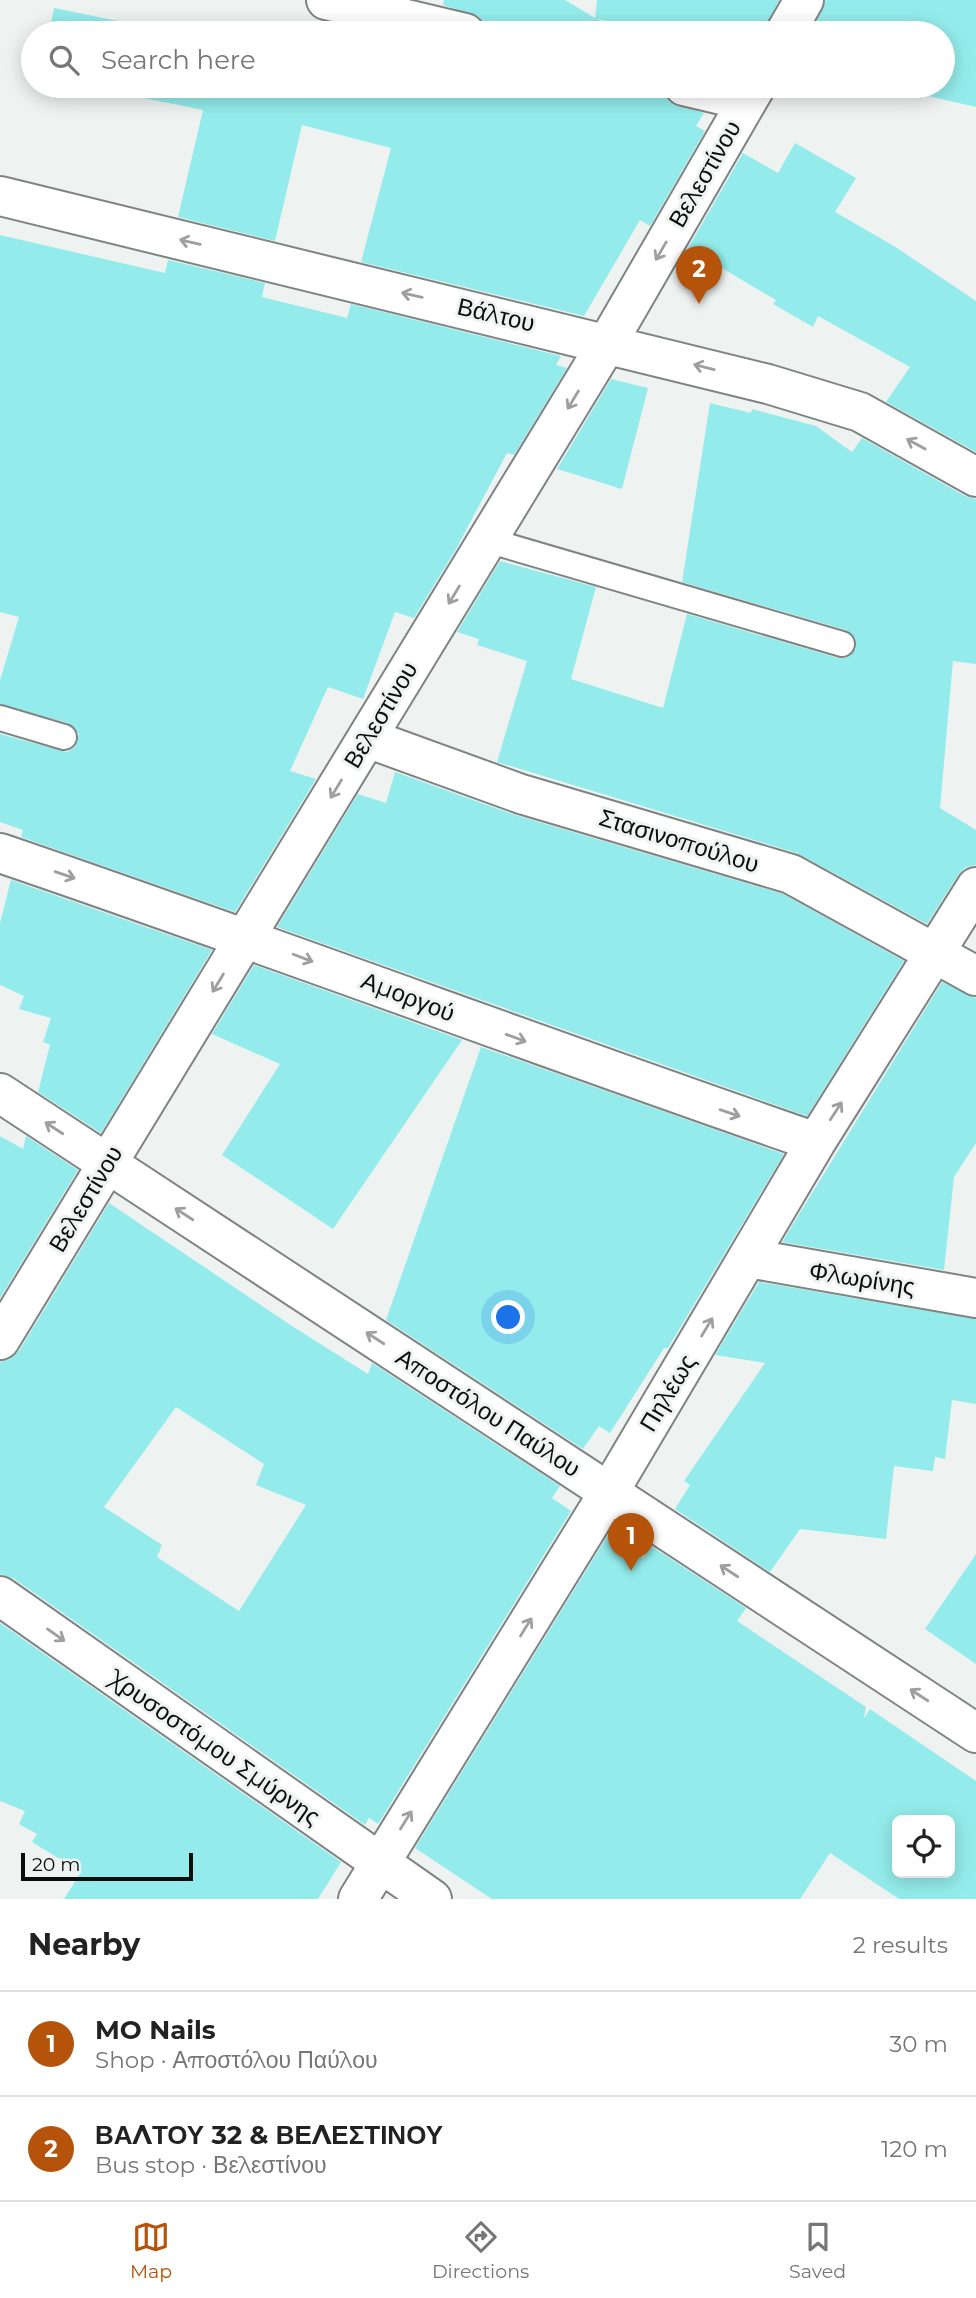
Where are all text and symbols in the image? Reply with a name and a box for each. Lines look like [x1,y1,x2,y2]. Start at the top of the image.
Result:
search box [21,21,955,98]
icon: search [45,41,83,79]
text: Search here [101,44,256,76]
street label: Βελεστίνου [662,115,747,232]
one-way arrow [179,235,202,248]
one-way arrow [654,241,668,261]
pin: 2 [676,246,722,304]
one-way arrow [401,288,423,301]
street label: Βάλτου [455,292,538,337]
one-way arrow [693,360,716,373]
one-way arrow [565,390,579,410]
one-way arrow [907,437,927,451]
one-way arrow [447,584,461,604]
street label: Βελεστίνου [338,656,424,773]
one-way arrow [329,779,343,799]
street label: Στασινοπούλου [596,802,763,879]
one-way arrow [53,870,75,882]
one-way arrow [291,952,313,965]
street label: Αμοργού [357,965,459,1028]
one-way arrow [210,973,224,993]
one-way arrow [504,1033,526,1045]
one-way arrow [830,1101,844,1121]
one-way arrow [719,1108,741,1120]
one-way arrow [45,1121,64,1136]
street label: Βελεστίνου [43,1140,129,1257]
one-way arrow [175,1206,195,1220]
street label: Φλωρίνης [807,1256,917,1301]
your location [491,1300,525,1334]
one-way arrow [700,1318,714,1338]
one-way arrow [365,1331,385,1345]
street label: Αποστόλου Παύλου [391,1342,586,1483]
street label: Πηλέως [633,1349,702,1437]
pin: 1 [608,1513,654,1571]
one-way arrow [720,1563,739,1578]
one-way arrow [520,1617,534,1637]
one-way arrow [46,1628,65,1642]
street label: Χρυσοστόμου Σμύρνης [102,1662,326,1831]
one-way arrow [910,1688,929,1703]
one-way arrow [399,1810,413,1830]
map controls [892,1815,955,1878]
button: locate [892,1815,955,1878]
scale bar [21,1850,192,1882]
text: 20 m [32,1853,80,1876]
text: Nearby [28,1926,140,1963]
text: 2 results [853,1931,948,1959]
text: MO Nails [95,2014,216,2046]
text: 1 [46,2030,56,2058]
text: 30 m [889,2030,948,2058]
text: Shop · Αποστόλου Παύλου [95,2046,378,2074]
text: ΒΑΛΤΟΥ 32 & ΒΕΛΕΣΤΙΝΟΥ [95,2119,443,2151]
text: 2 [44,2135,58,2163]
text: 120 m [881,2135,948,2163]
text: Bus stop · Βελεστίνου [95,2151,327,2179]
tab: Map [130,2218,172,2283]
tab: Directions [432,2218,529,2283]
tab: Saved [789,2218,846,2283]

